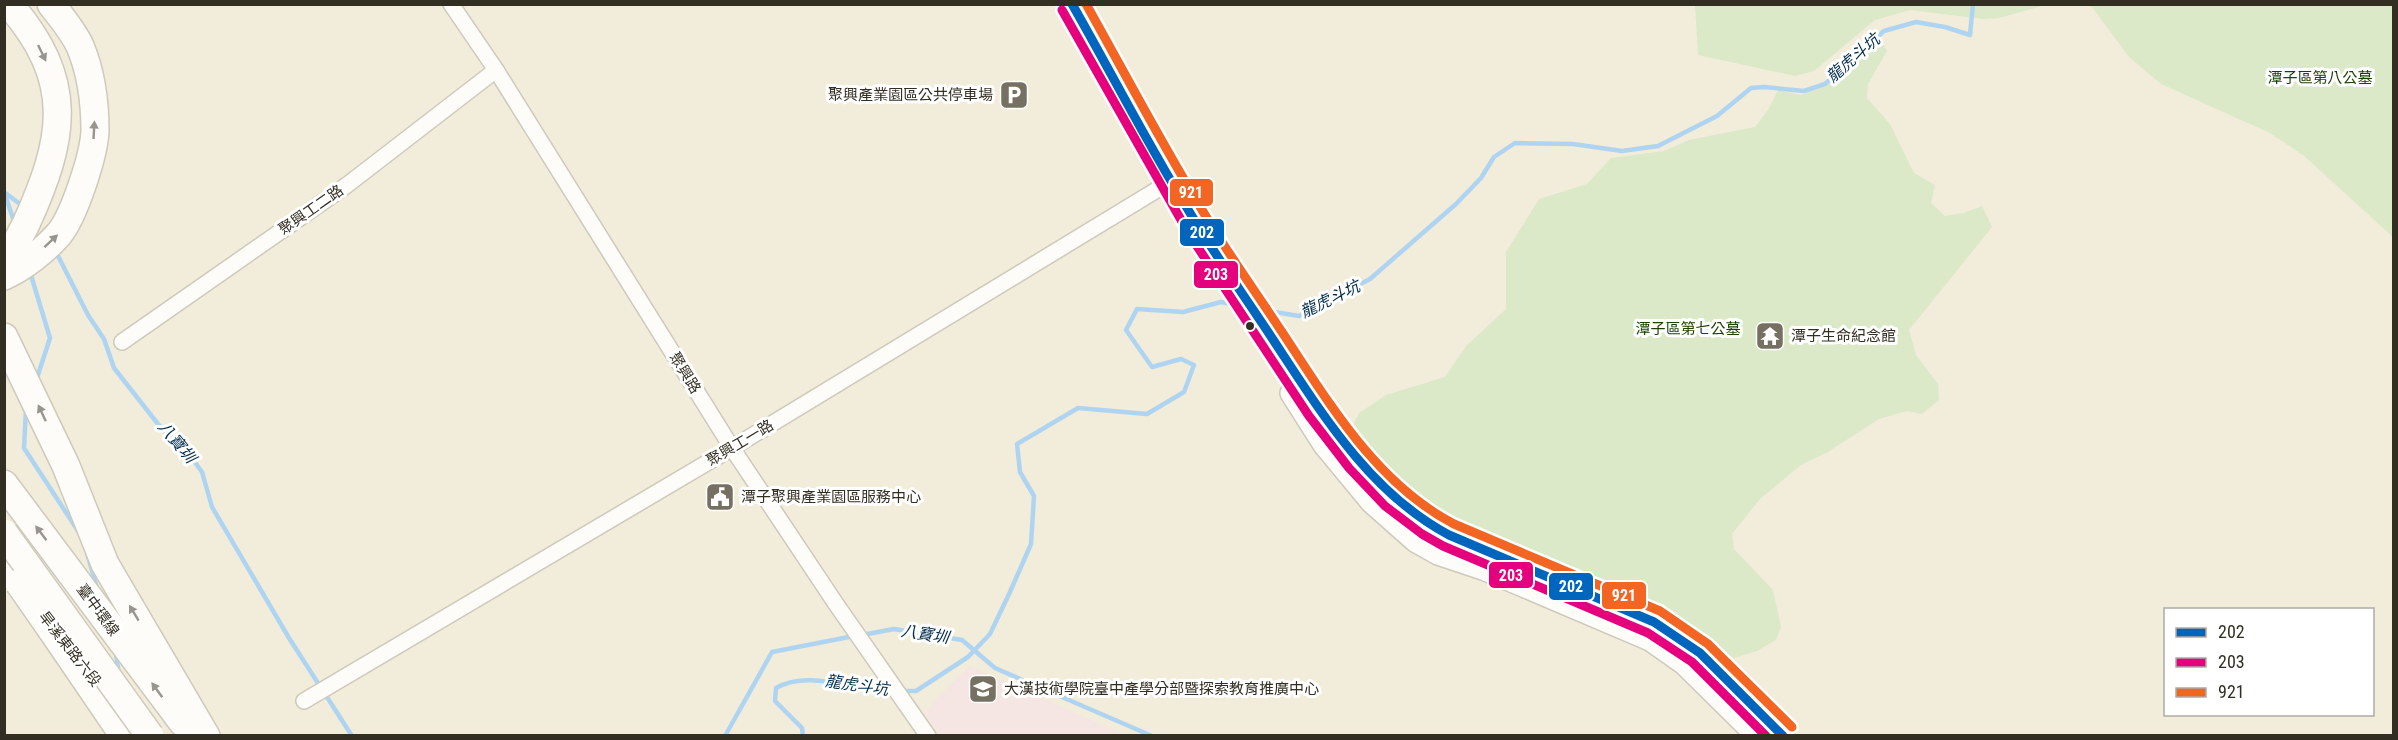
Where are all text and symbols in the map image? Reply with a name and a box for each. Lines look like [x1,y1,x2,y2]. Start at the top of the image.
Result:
water label: 龍虎斗坑 [1823,29,1885,86]
one-way arrow [38,44,47,61]
park label: 潭子區第八公墓 [2267,69,2373,87]
parking icon: 聚興產業園區公共停車場 [998,79,1030,111]
place label: 聚興產業園區公共停車場 [828,86,993,104]
one-way arrow [89,121,98,140]
line badge: 921 [1169,178,1214,207]
street label: 聚興工二路 [275,181,347,239]
text: 921 [1179,183,1203,202]
line badge: 202 [1179,218,1225,247]
text: 202 [1190,223,1214,242]
one-way arrow [44,234,59,248]
line badge: 203 [1193,260,1239,289]
text: 203 [1204,265,1228,284]
water label: 龍虎斗坑 [1297,276,1365,322]
unlabelled marker [1244,320,1256,332]
park label: 潭子區第七公墓 [1635,320,1741,338]
temple icon: 潭子生命紀念館 [1754,320,1786,352]
place label: 潭子生命紀念館 [1791,327,1896,345]
street label: 聚興路 [665,349,705,397]
one-way arrow [37,405,46,422]
street label: 聚興工一路 [703,416,777,470]
water label: 八寶圳 [154,418,201,468]
public building icon: 潭子聚興產業園區服務中心 [704,481,736,513]
place label: 潭子聚興產業園區服務中心 [741,488,921,506]
one-way arrow [35,525,47,541]
line badge: 203 [1488,561,1534,589]
text: 203 [1499,566,1523,585]
line badge: 202 [1548,572,1594,601]
text: 202 [1559,577,1583,596]
street label: 臺中環線 [73,580,123,640]
line badge: 921 [1601,581,1647,610]
text: 921 [1612,586,1636,605]
one-way arrow [128,605,139,621]
street label: 旱溪東路六段 [35,608,105,690]
legend [2164,608,2374,716]
water label: 八寶圳 [900,621,952,647]
text: 202 [2218,621,2245,642]
text: 203 [2218,651,2245,672]
water label: 龍虎斗坑 [824,671,892,699]
school or university icon: 大漢技術學院臺中產學分部暨探索教育推廣中心 [967,673,999,705]
place label: 大漢技術學院臺中產學分部暨探索教育推廣中心 [1004,680,1319,698]
text: 921 [2218,681,2245,702]
one-way arrow [151,682,163,697]

